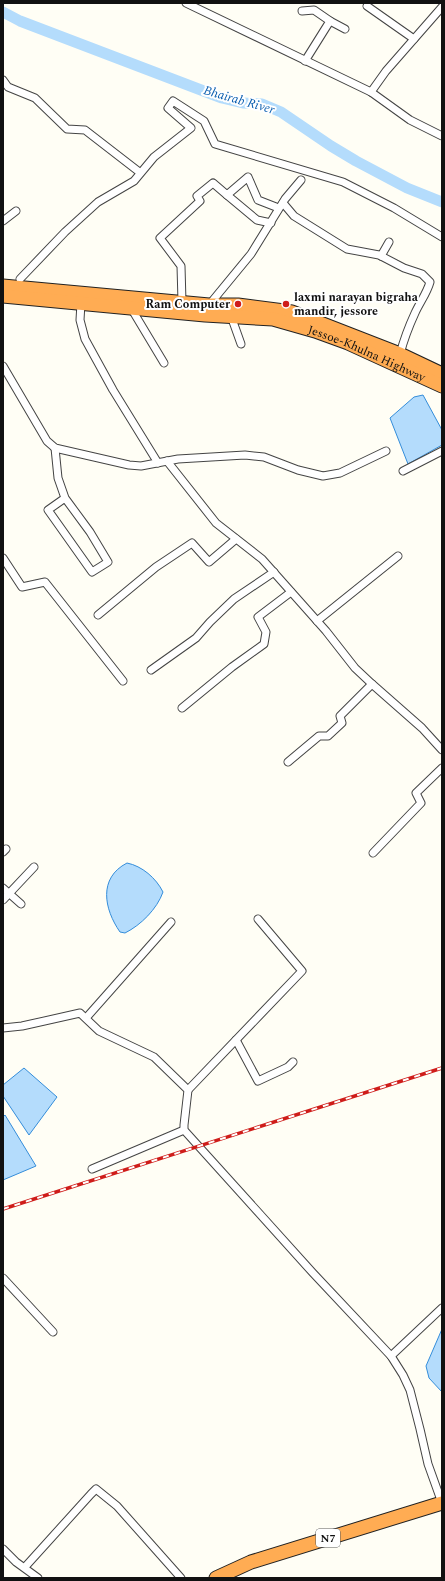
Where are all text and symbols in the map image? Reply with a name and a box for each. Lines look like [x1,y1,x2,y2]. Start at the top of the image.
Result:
water label: Bhairab River [201,80,277,120]
place label: laxmi narayan bigraha mandir, jessore [294,288,419,321]
place label: Ram Computer [146,295,231,314]
marker: Ram Computer [233,299,243,309]
marker: laxmi narayan bigraha mandir, jessore [281,299,291,309]
street label: Jessoe-Khulna Highway [306,320,430,387]
road number: N7 [316,1529,340,1547]

